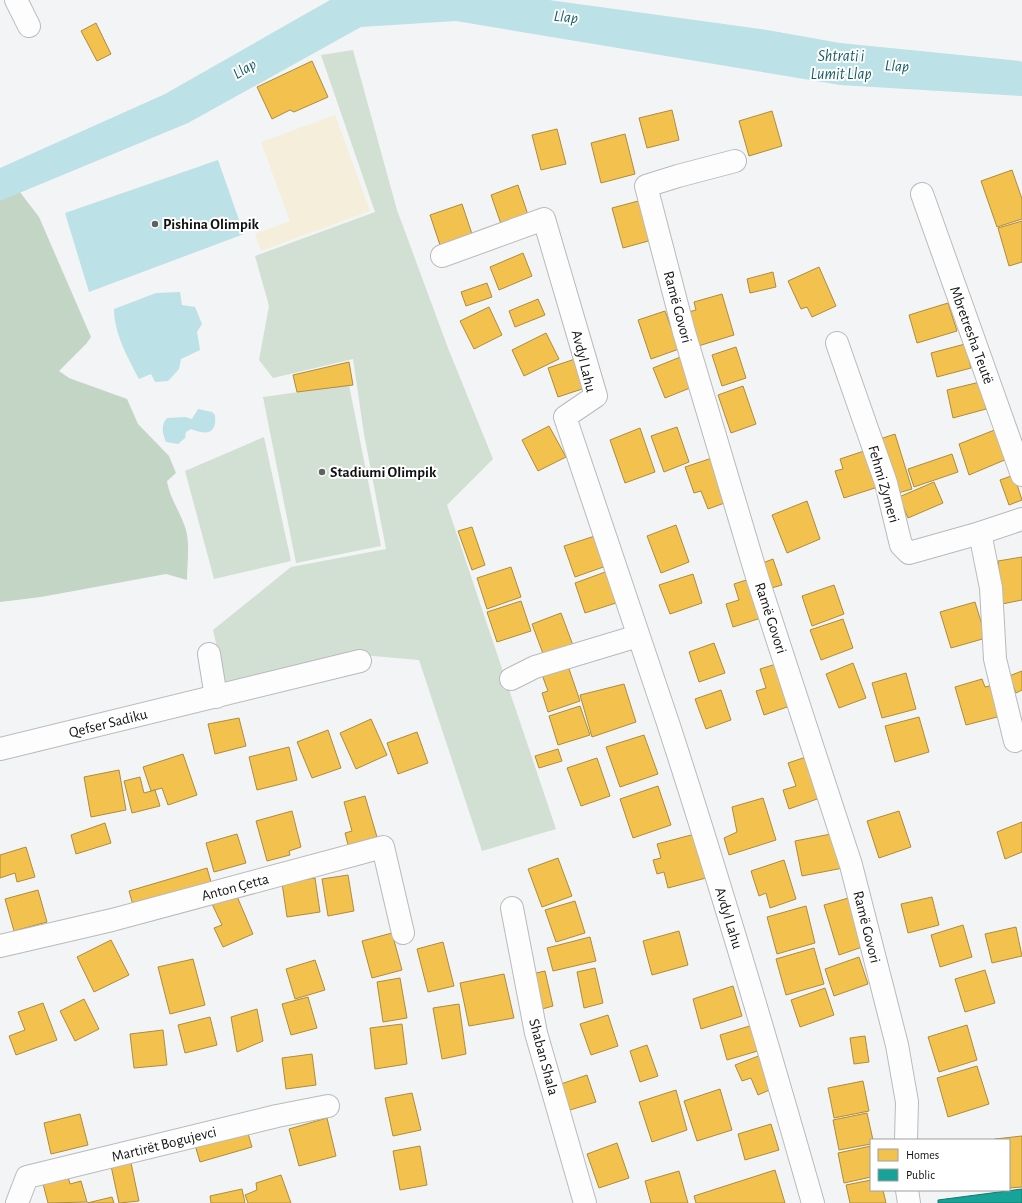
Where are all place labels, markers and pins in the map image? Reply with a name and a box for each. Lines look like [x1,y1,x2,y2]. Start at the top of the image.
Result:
place label: Pishina Olimpik [163,217,260,232]
marker: Pishina Olimpik [150,219,160,229]
place label: Stadiumi Olimpik [330,465,437,480]
marker: Stadiumi Olimpik [317,467,327,477]

